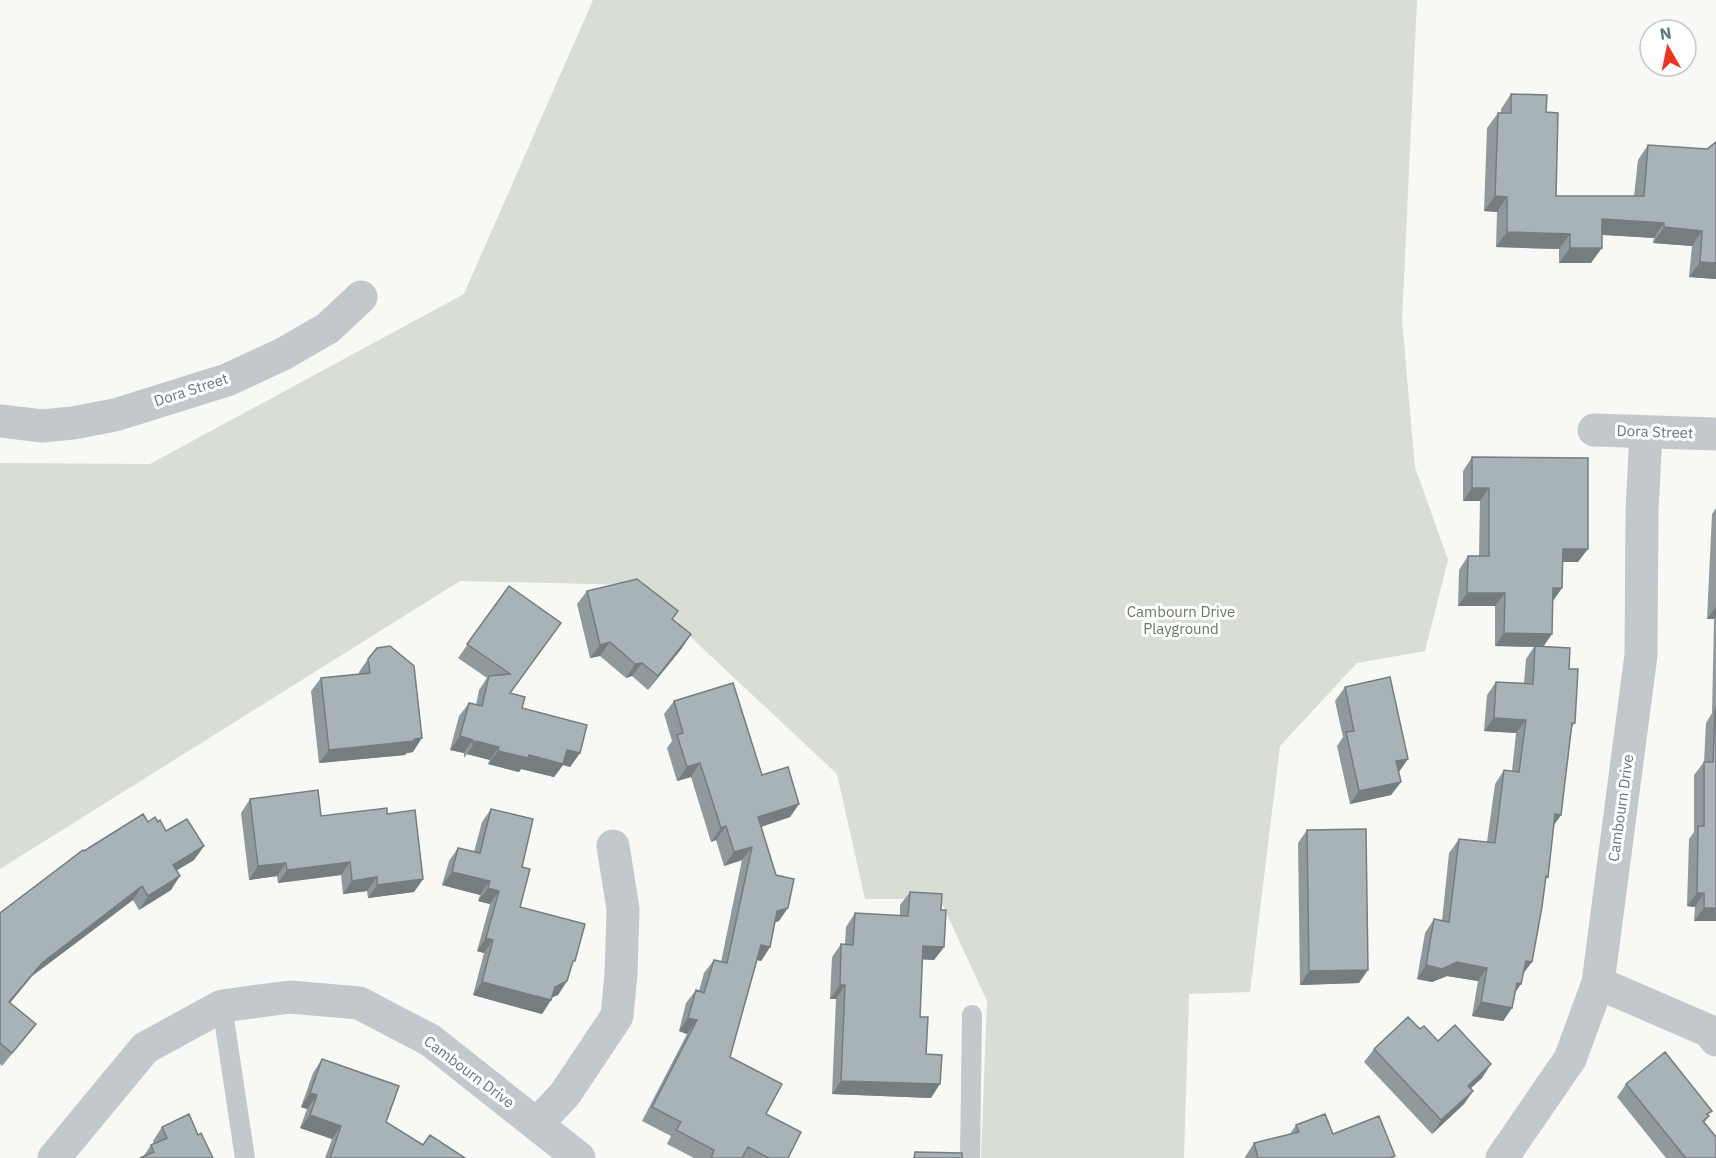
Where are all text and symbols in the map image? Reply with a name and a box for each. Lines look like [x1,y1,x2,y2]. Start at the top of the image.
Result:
north arrow [1638,18,1698,78]
text: N [1658,22,1673,44]
street label: Dora Street [151,369,230,410]
street label: Dora Street [1616,421,1694,442]
park label: Cambourn Drive Playground [1127,602,1235,638]
street label: Cambourn Drive [1604,753,1637,863]
street label: Cambourn Drive [420,1031,518,1112]

